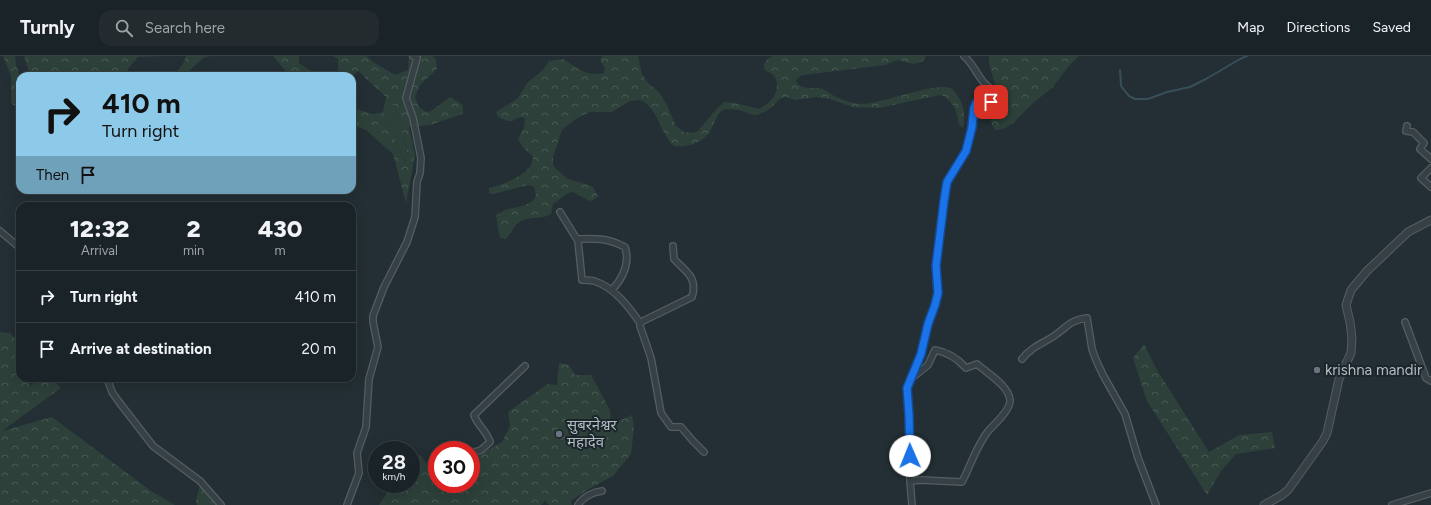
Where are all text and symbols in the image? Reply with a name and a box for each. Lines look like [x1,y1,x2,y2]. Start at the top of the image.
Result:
search box [99,10,379,46]
text: Turnly [20,16,75,39]
icon: search [113,17,135,39]
text: Search here [145,19,225,37]
text: Map [1237,19,1265,36]
text: Directions [1287,19,1350,36]
text: Saved [1372,19,1411,36]
pin [974,85,1008,119]
text: 410 m [102,86,181,120]
icon: right [36,88,88,140]
icon: arrive [980,91,1002,113]
text: Turn right [102,120,179,142]
icon: arrive [77,164,99,186]
text: Then [36,166,69,184]
text: 12:32 [70,214,129,243]
text: 2 [187,214,201,243]
text: 430 [258,214,302,243]
text: Arrival [81,243,118,258]
text: min [183,243,204,258]
text: m [275,243,286,258]
icon: right [36,286,58,308]
text: Turn right [70,288,138,306]
text: 410 m [294,288,336,306]
icon: arrive [36,338,58,360]
text: Arrive at destination [70,340,211,358]
text: 20 m [302,340,336,358]
place label: krishna mandir [1325,361,1422,379]
marker: krishna mandir [1312,365,1322,375]
place label: सुबरनेश्वर महादेव [567,416,617,451]
marker: सुबरनेश्वर महादेव [554,429,564,439]
position arrow [889,435,931,477]
speed limit sign: 30 [428,441,480,493]
text: 28 [382,450,406,474]
text: km/h [383,470,405,483]

